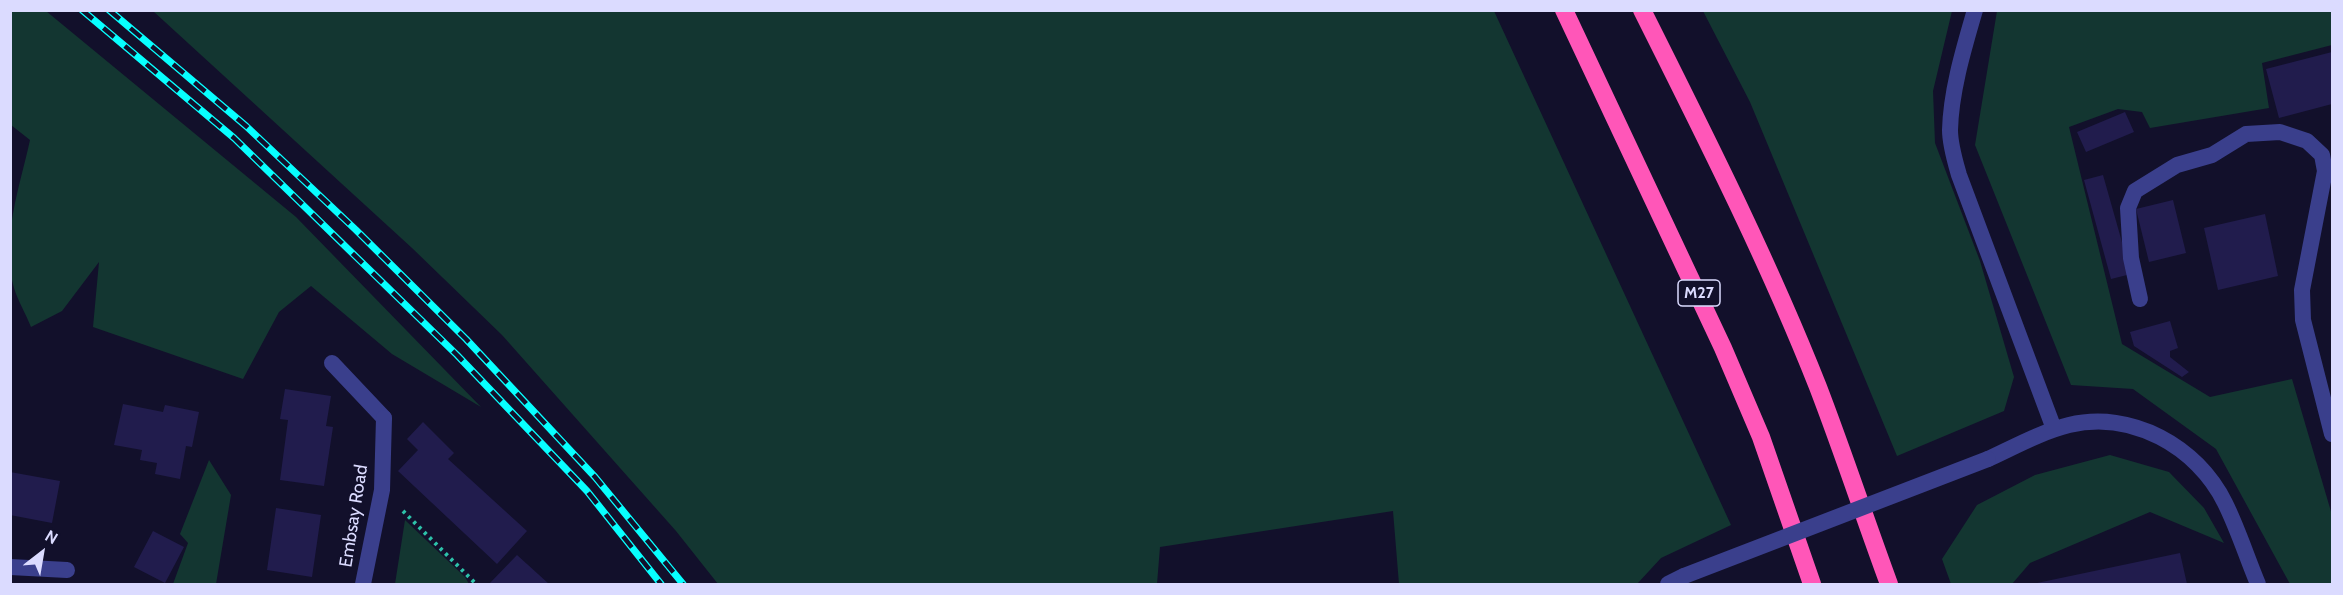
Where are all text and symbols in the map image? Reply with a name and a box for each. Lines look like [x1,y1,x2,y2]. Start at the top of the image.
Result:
road number: M27 [1678,280,1720,306]
street label: Embsay Road [335,463,373,569]
north arrow [12,523,72,583]
text: N [42,526,61,548]

